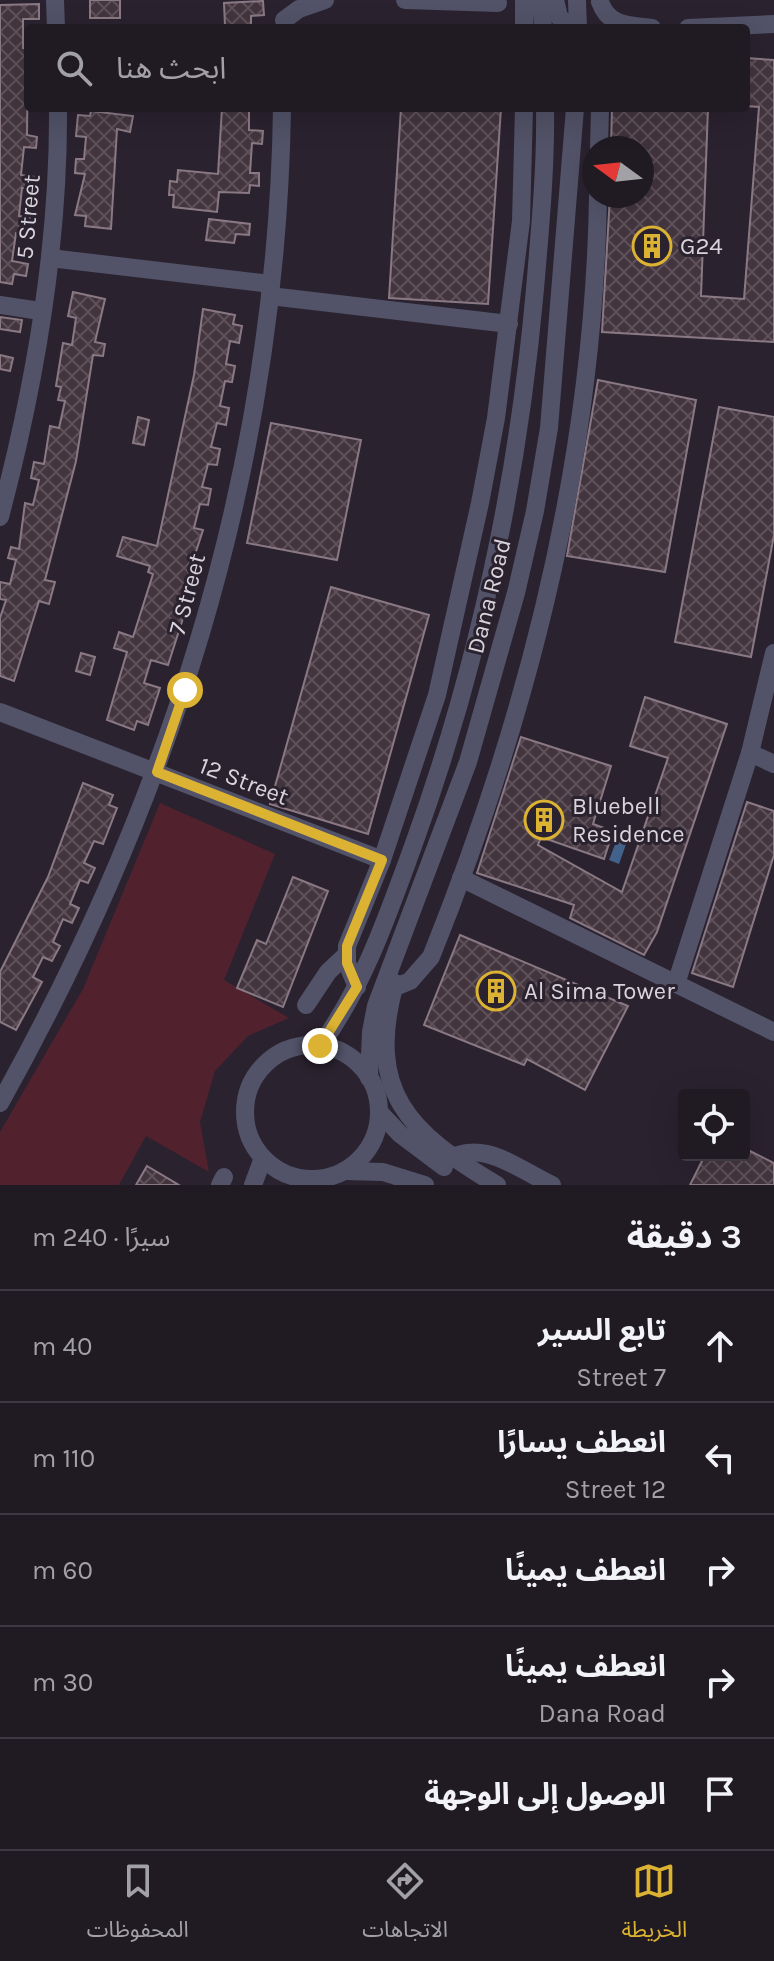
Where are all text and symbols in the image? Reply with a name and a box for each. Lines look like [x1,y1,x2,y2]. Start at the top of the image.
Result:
search box [24,24,750,112]
icon: search [52,46,96,90]
text: ابحث هنا [116,50,226,86]
north arrow [582,136,654,208]
street label: 5 Street [10,173,46,261]
building icon: G24 [631,225,673,267]
place label: G24 [680,232,723,260]
street label: Dana Road [461,536,517,656]
street label: 7 Street [163,550,211,638]
route start [167,672,203,708]
street label: 12 Street [195,751,293,811]
place label: Bluebell Residence [572,792,685,848]
building icon: Bluebell Residence [523,799,565,841]
building icon: Al Sima Tower [475,970,517,1012]
place label: Al Sima Tower [524,977,675,1005]
route end [302,1028,338,1064]
map controls [678,1089,750,1161]
button: locate [678,1089,750,1161]
text: 3 دقيقة [627,1217,742,1257]
text: سيرًا · 240 m [32,1222,170,1253]
text: تابع السير [538,1312,666,1348]
icon: ahead [698,1324,742,1368]
text: 40 m [32,1331,92,1362]
text: 7 Street [576,1362,666,1393]
text: انعطف يسارًا [497,1424,666,1460]
icon: left [698,1436,742,1480]
text: 110 m [32,1443,95,1474]
text: 12 Street [565,1474,666,1505]
icon: right [698,1548,742,1592]
text: انعطف يمينًا [505,1552,666,1588]
text: 60 m [32,1555,93,1586]
text: انعطف يمينًا [505,1648,666,1684]
icon: right [698,1660,742,1704]
text: 30 m [32,1667,93,1698]
text: Dana Road [538,1698,666,1729]
icon: arrive [698,1772,742,1816]
text: الوصول إلى الوجهة [424,1776,666,1812]
tab: المحفوظات [87,1859,189,1953]
tab: الاتجاهات [362,1859,448,1953]
tab: الخريطة [621,1859,687,1953]

